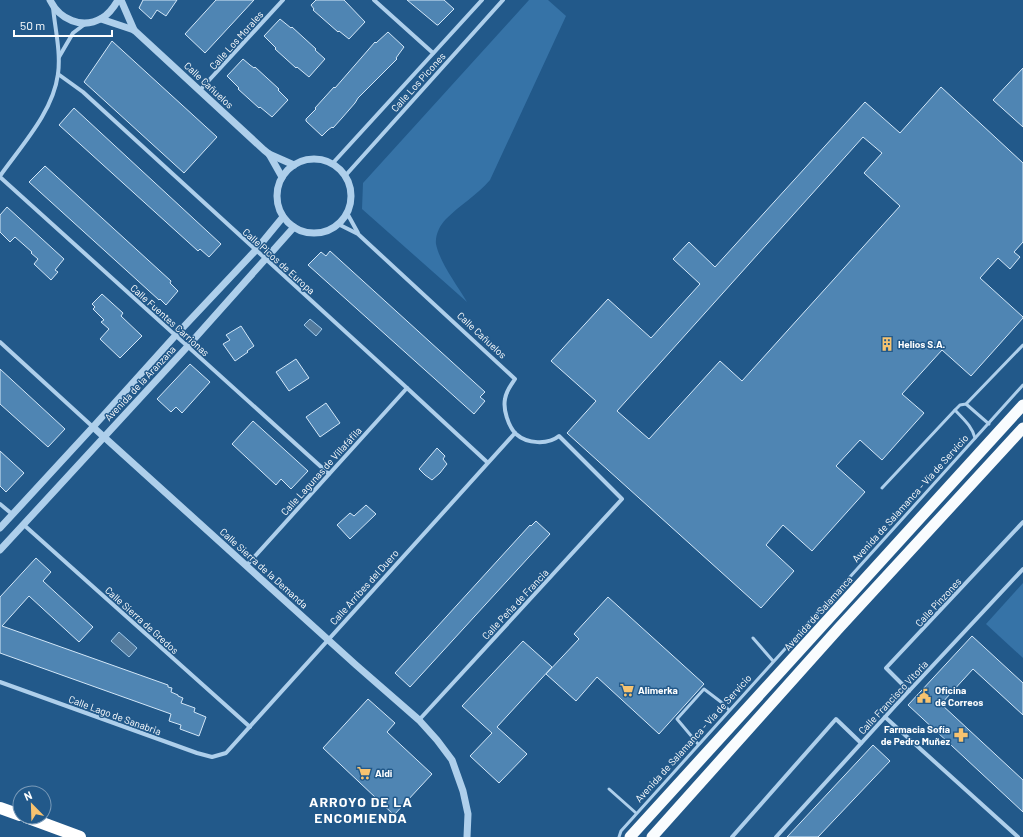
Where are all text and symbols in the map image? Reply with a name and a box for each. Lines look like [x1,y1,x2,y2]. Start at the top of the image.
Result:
street label: Calle Los Morales [207,8,266,72]
scale bar [14,12,112,38]
text: 50 m [20,18,45,32]
street label: Calle Los Picones [388,50,448,114]
street label: Calle Cañuelos [182,59,236,111]
street label: Calle Picos de Europa [240,225,318,297]
street label: Calle Fuentes Carrionas [128,281,212,359]
street label: Calle Cañuelos [455,309,509,361]
building icon: Helios S.A. [879,336,895,352]
place label: Helios S.A. [898,338,946,350]
street label: Avenida de la Aranzana [102,343,178,423]
street label: Calle Lagunas de Villafáfila [278,424,364,518]
street label: Avenida de Salamanca - Vía de Servicio [849,432,971,564]
street label: Calle Sierra de la Demanda [218,525,310,611]
street label: Calle Arribes del Duero [327,547,401,627]
street label: Calle Peña de Francia [479,566,551,642]
street label: Avenida de Salamanca [781,573,855,653]
street label: Calle Pinzones [912,575,964,629]
street label: Calle Sierra de Gredos [103,584,181,656]
street label: Calle Francisco Vitoria [856,658,930,736]
street label: Avenida de Salamanca - Vía de Servicio [632,672,754,804]
supermarket icon: Alimerka [619,682,635,698]
place label: Alimerka [638,684,678,696]
place label: Oficina de Correos [935,684,983,708]
public building icon: Oficina de Correos [916,688,932,704]
street label: Calle Lago de Sanabria [67,693,163,737]
place label: Farmacia Sofía de Pedro Muñez [881,723,950,747]
pharmacy icon: Farmacia Sofía de Pedro Muñez [953,727,969,743]
supermarket icon: Aldi [356,765,372,781]
place label: Aldi [375,767,393,779]
north arrow [12,785,52,825]
text: N [22,788,34,803]
district label: ARROYO DE LA ENCOMIENDA [309,793,413,826]

